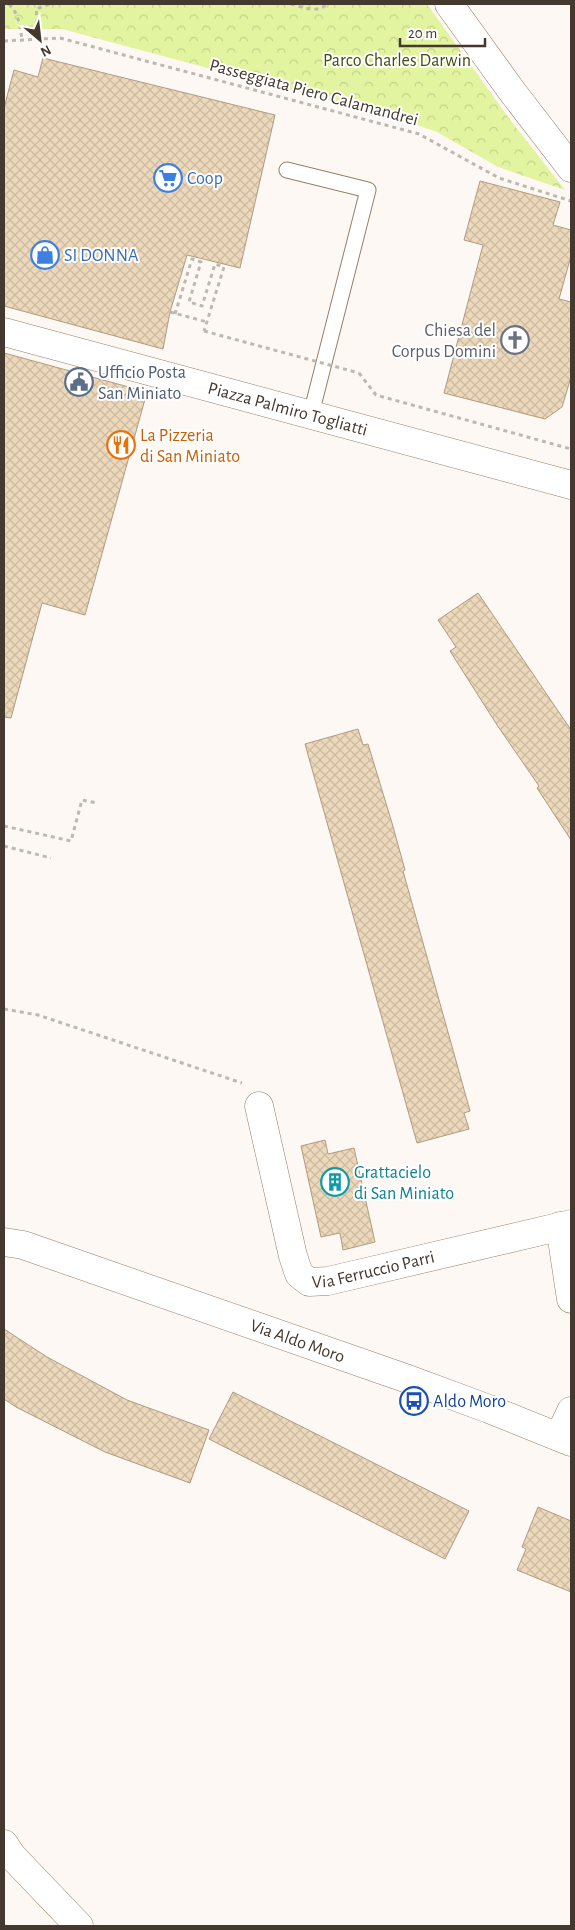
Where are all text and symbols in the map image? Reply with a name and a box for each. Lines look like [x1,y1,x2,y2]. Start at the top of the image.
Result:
north arrow [15,15,65,65]
scale bar [400,15,485,47]
text: 20 m [408,26,437,41]
text: N [38,42,53,59]
park label: Parco Charles Darwin [323,52,471,70]
street label: Passeggiata Piero Calamandrei [207,56,420,130]
supermarket icon: Coop [153,163,183,193]
place label: Coop [187,170,223,188]
shop icon: SI DONNA [30,240,60,270]
place label: SI DONNA [64,247,139,265]
place label: Chiesa del Corpus Domini [392,322,496,361]
church icon: Chiesa del Corpus Domini [500,325,530,355]
place label: Ufficio Posta San Miniato [98,364,186,403]
public building icon: Ufficio Posta San Miniato [64,367,94,397]
street label: Piazza Palmiro Togliatti [206,379,369,440]
place label: La Pizzeria di San Miniato [140,427,240,466]
restaurant icon: La Pizzeria di San Miniato [106,430,136,460]
place label: Grattacielo di San Miniato [354,1164,454,1203]
building icon: Grattacielo di San Miniato [320,1167,350,1197]
street label: Via Ferruccio Parri [311,1248,436,1292]
street label: Via Aldo Moro [248,1317,347,1366]
bus stop icon: Aldo Moro [399,1386,429,1416]
place label: Aldo Moro [433,1393,506,1411]

